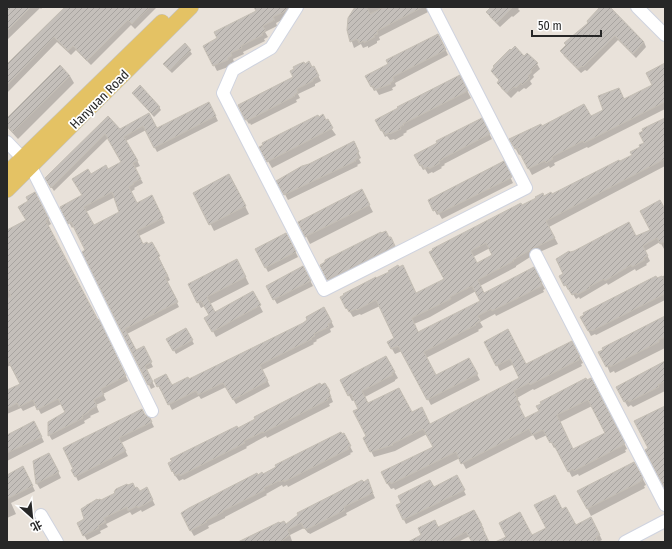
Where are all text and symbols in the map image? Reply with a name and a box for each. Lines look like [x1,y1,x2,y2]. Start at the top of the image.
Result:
scale bar [532,12,601,38]
text: 50 m [538,19,562,33]
street label: Hanyuan Road [67,67,132,132]
north arrow [12,497,52,537]
text: 北 [28,517,44,534]

